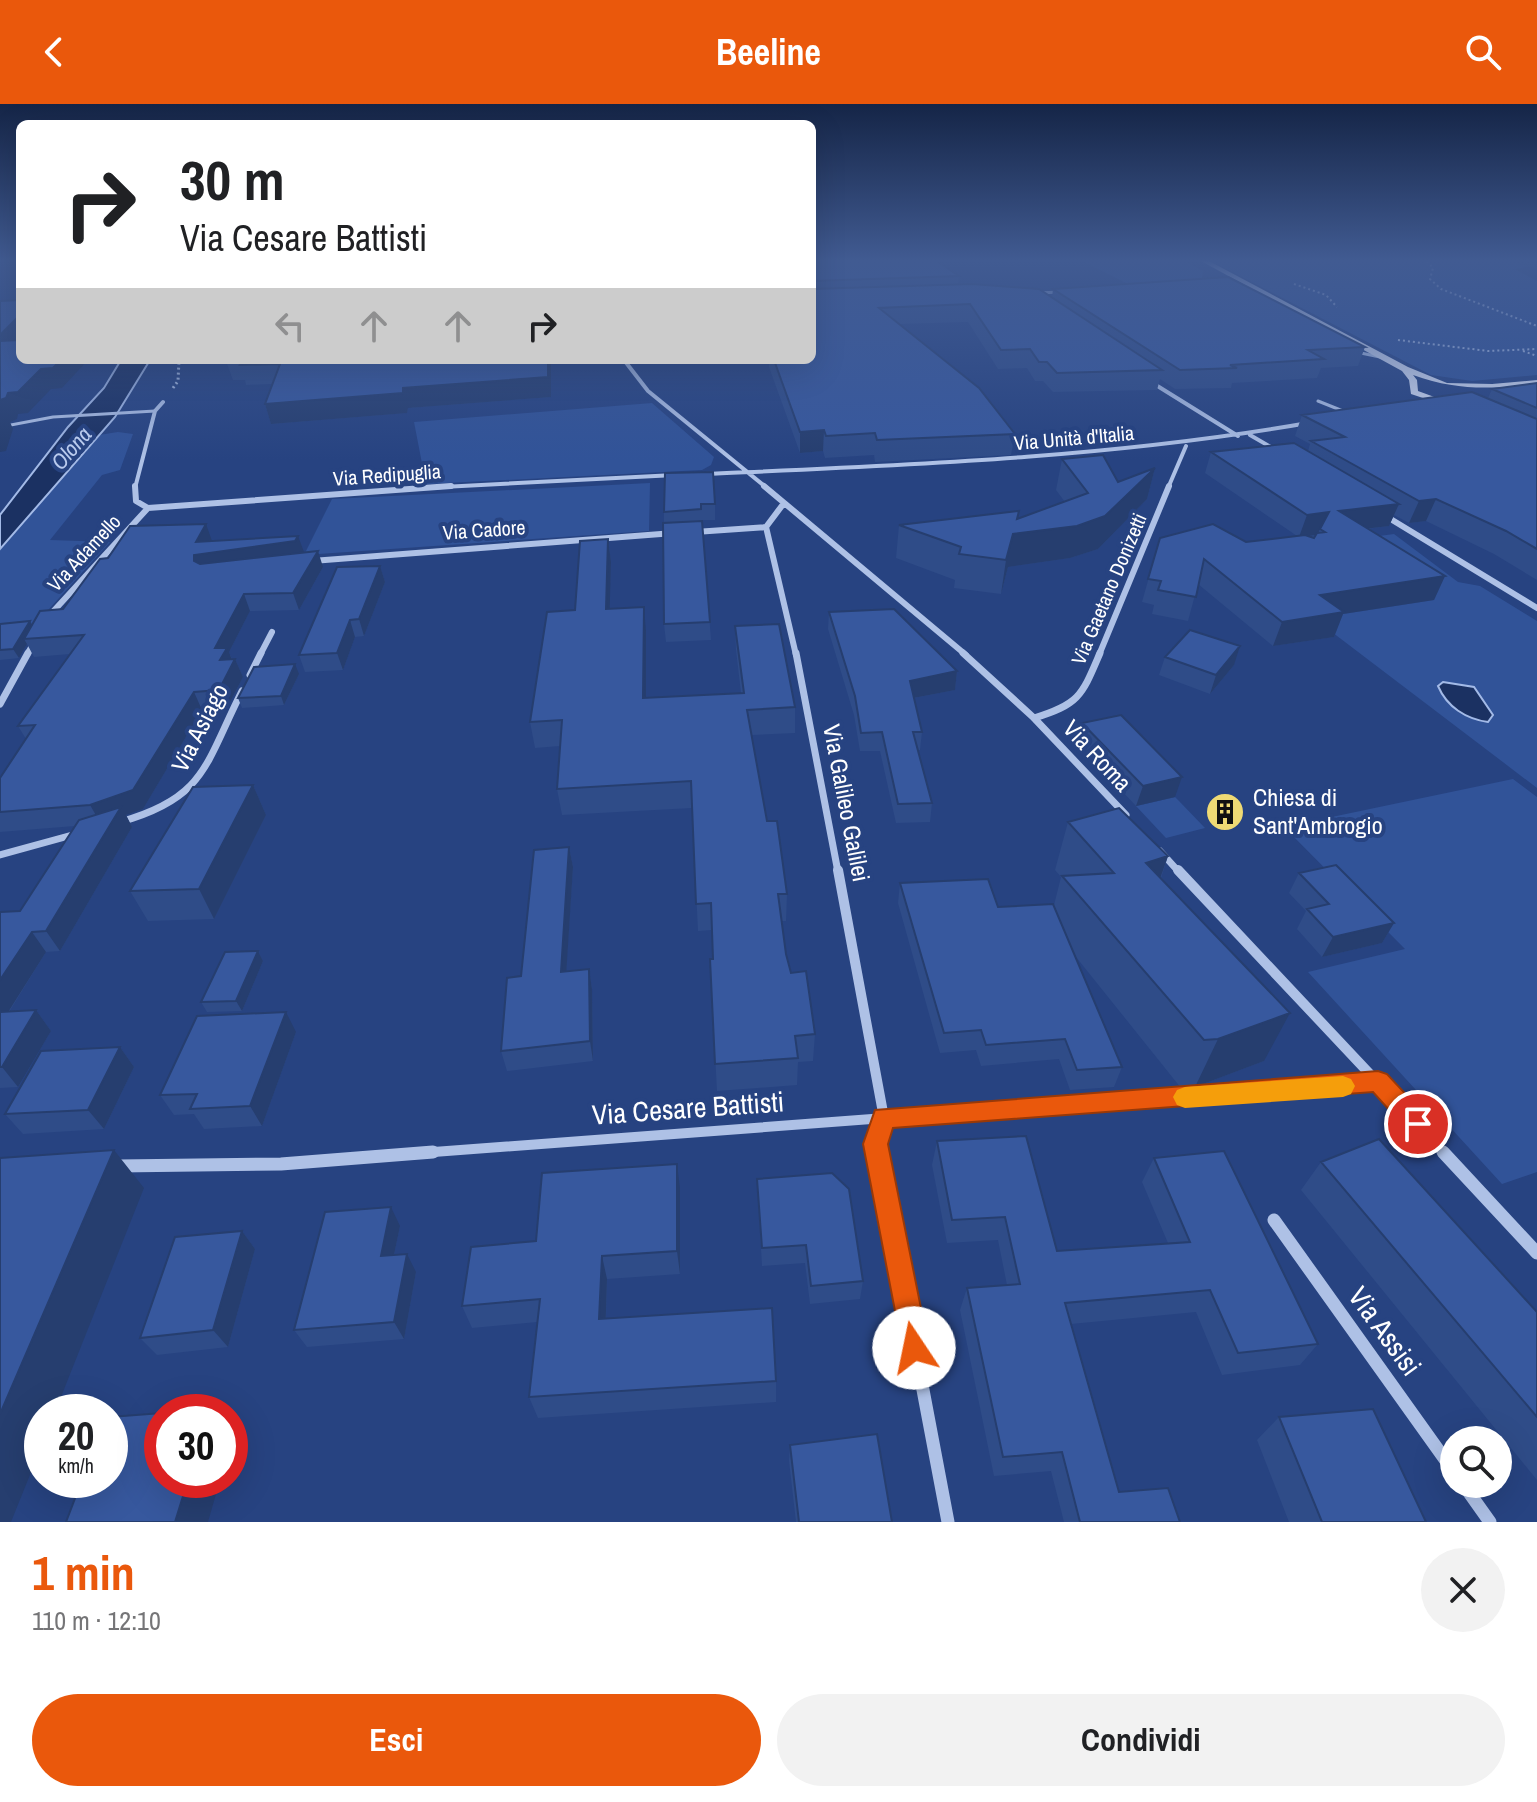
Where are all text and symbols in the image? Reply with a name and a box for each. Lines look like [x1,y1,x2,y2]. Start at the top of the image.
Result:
text: Beeline [716,28,821,76]
icon: back [32,30,76,74]
icon: search [1461,30,1505,74]
text: 30 m [180,142,285,217]
icon: right [48,152,152,256]
text: Via Cesare Battisti [180,214,427,262]
icon: left [268,304,312,348]
icon: ahead [352,304,396,348]
icon: ahead [436,304,480,348]
icon: right [520,304,564,348]
street label: Via Unità d'Italia [1013,419,1135,456]
water label: Olona [44,420,98,476]
street label: Via Redipuglia [332,457,442,492]
street label: Via Adamello [41,508,126,597]
street label: Via Gaetano Donizetti [1064,509,1153,669]
street label: Via Cadore [442,513,526,546]
street label: Via Asiago [163,678,235,777]
street label: Via Roma [1056,713,1139,798]
street label: Via Galileo Galilei [816,722,878,884]
place label: Chiesa di Sant'Ambrogio [1253,781,1383,841]
building icon: Chiesa di Sant'Ambrogio [1204,791,1246,833]
street label: Via Cesare Battisti [591,1082,785,1134]
pin [1384,1090,1452,1158]
icon: arrive [1396,1102,1440,1146]
street label: Via Assisi [1340,1279,1430,1383]
position arrow [872,1306,956,1390]
speed limit sign: 30 [144,1394,248,1498]
text: 20 [58,1409,94,1462]
map controls [1440,1426,1512,1498]
button: search [1440,1426,1512,1498]
text: km/h [58,1452,94,1479]
text: 1 min [32,1540,135,1605]
button: close [1421,1548,1505,1632]
text: 110 m · 12:10 [32,1603,161,1638]
button: Esci [32,1694,761,1786]
button: Condividi [777,1694,1505,1786]

